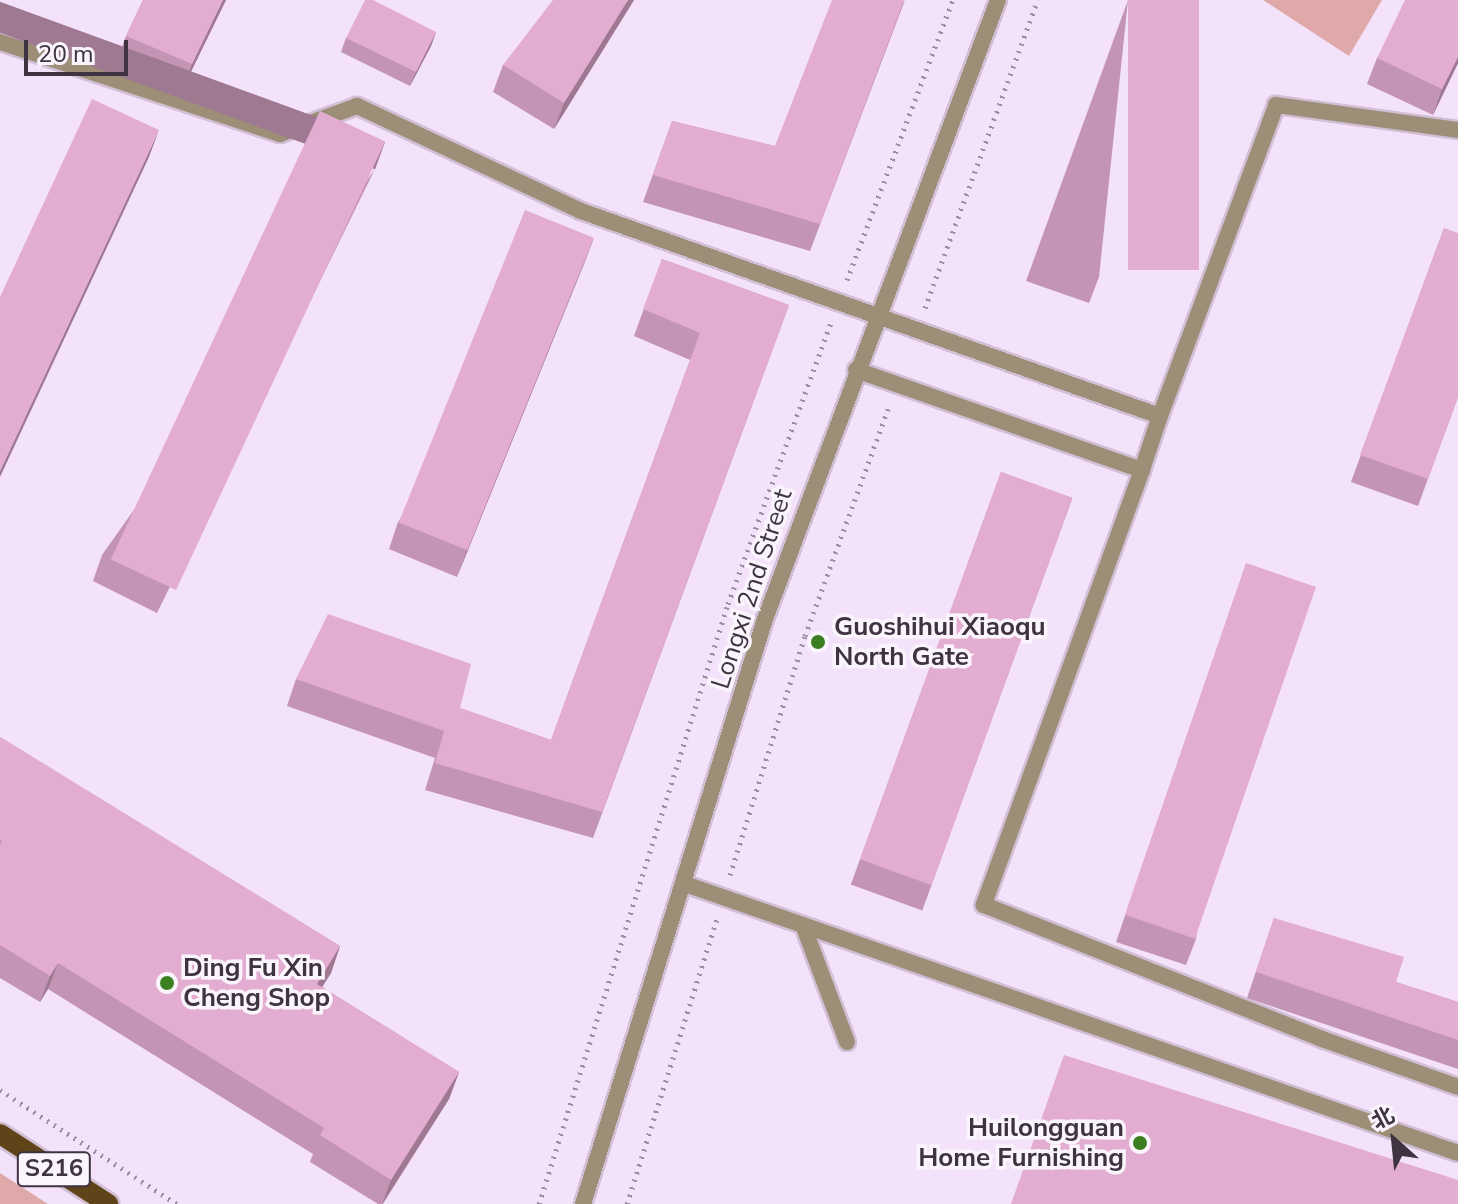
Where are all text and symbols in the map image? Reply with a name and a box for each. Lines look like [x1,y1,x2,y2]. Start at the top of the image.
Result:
scale bar [28,24,132,74]
text: 20 m [38,38,94,70]
street label: Longxi 2nd Street [705,485,799,693]
place label: Guoshihui Xiaoqu North Gate [834,611,1046,672]
marker: Guoshihui Xiaoqu North Gate [809,633,827,651]
place label: Ding Fu Xin Cheng Shop [183,952,330,1014]
marker: Ding Fu Xin Cheng Shop [158,974,176,992]
north arrow [1354,1100,1434,1180]
text: 北 [1366,1100,1400,1137]
place label: Huilongguan Home Furnishing [918,1112,1124,1174]
marker: Huilongguan Home Furnishing [1131,1134,1149,1152]
road number: S216 [16,1149,92,1189]

